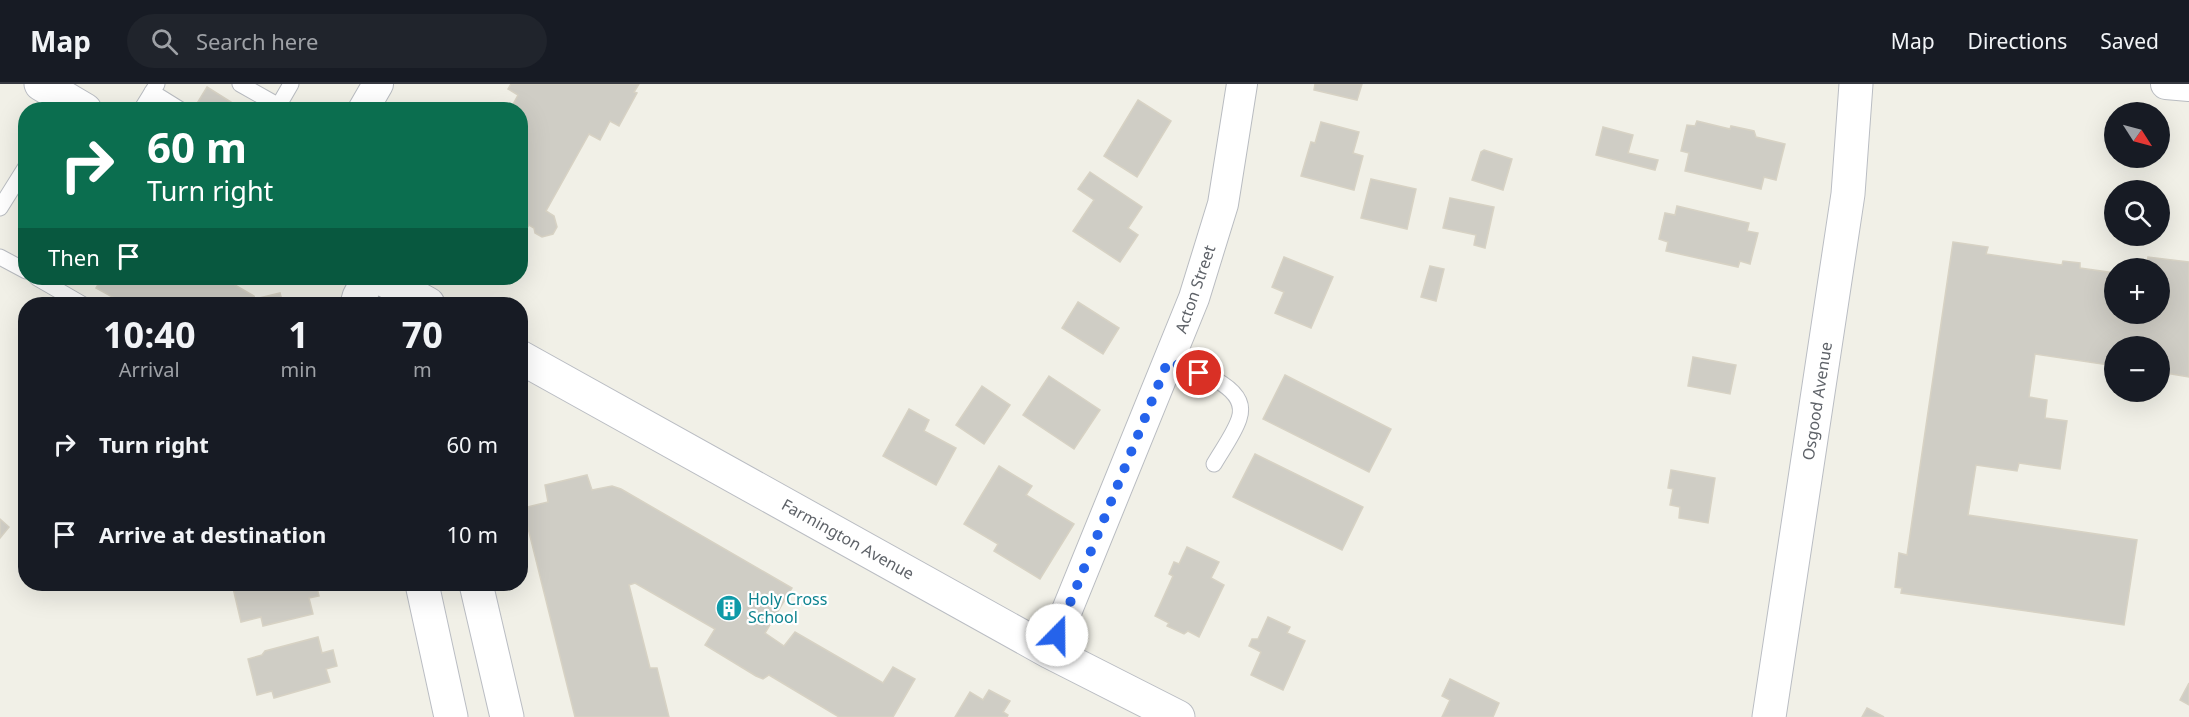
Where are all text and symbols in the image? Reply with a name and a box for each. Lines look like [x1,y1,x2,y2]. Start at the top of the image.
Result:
search box [127,14,547,68]
text: Map [30,22,91,60]
icon: search [148,25,181,58]
text: Search here [196,26,318,56]
text: Map [1891,27,1935,55]
text: Directions [1968,27,2067,55]
text: Saved [2100,27,2159,55]
north arrow [2104,102,2170,168]
map controls [2104,102,2170,402]
text: 60 m [147,118,247,175]
icon: right [48,126,126,204]
text: Turn right [147,172,273,209]
button: search [2104,180,2170,246]
icon: arrive [112,240,145,273]
text: Then [48,242,100,272]
street label: Acton Street [1170,242,1220,336]
button: + [2104,258,2170,324]
text: 10:40 [103,310,196,359]
text: 1 [288,310,309,359]
text: 70 [402,310,443,359]
button: − [2104,336,2170,402]
street label: Osgood Avenue [1797,340,1837,462]
pin [1173,347,1224,398]
text: Arrival [119,356,180,383]
text: min [281,356,317,383]
text: m [413,356,432,383]
icon: arrive [1182,356,1215,389]
icon: right [48,428,81,461]
text: Turn right [99,429,209,459]
text: 60 m [447,429,498,459]
street label: Farmington Avenue [778,493,918,585]
icon: arrive [48,518,81,551]
text: Arrive at destination [99,519,326,549]
text: 10 m [447,519,498,549]
place label: Holy Cross School [748,588,827,628]
building icon: Holy Cross School [714,593,744,623]
position arrow [1025,603,1089,667]

